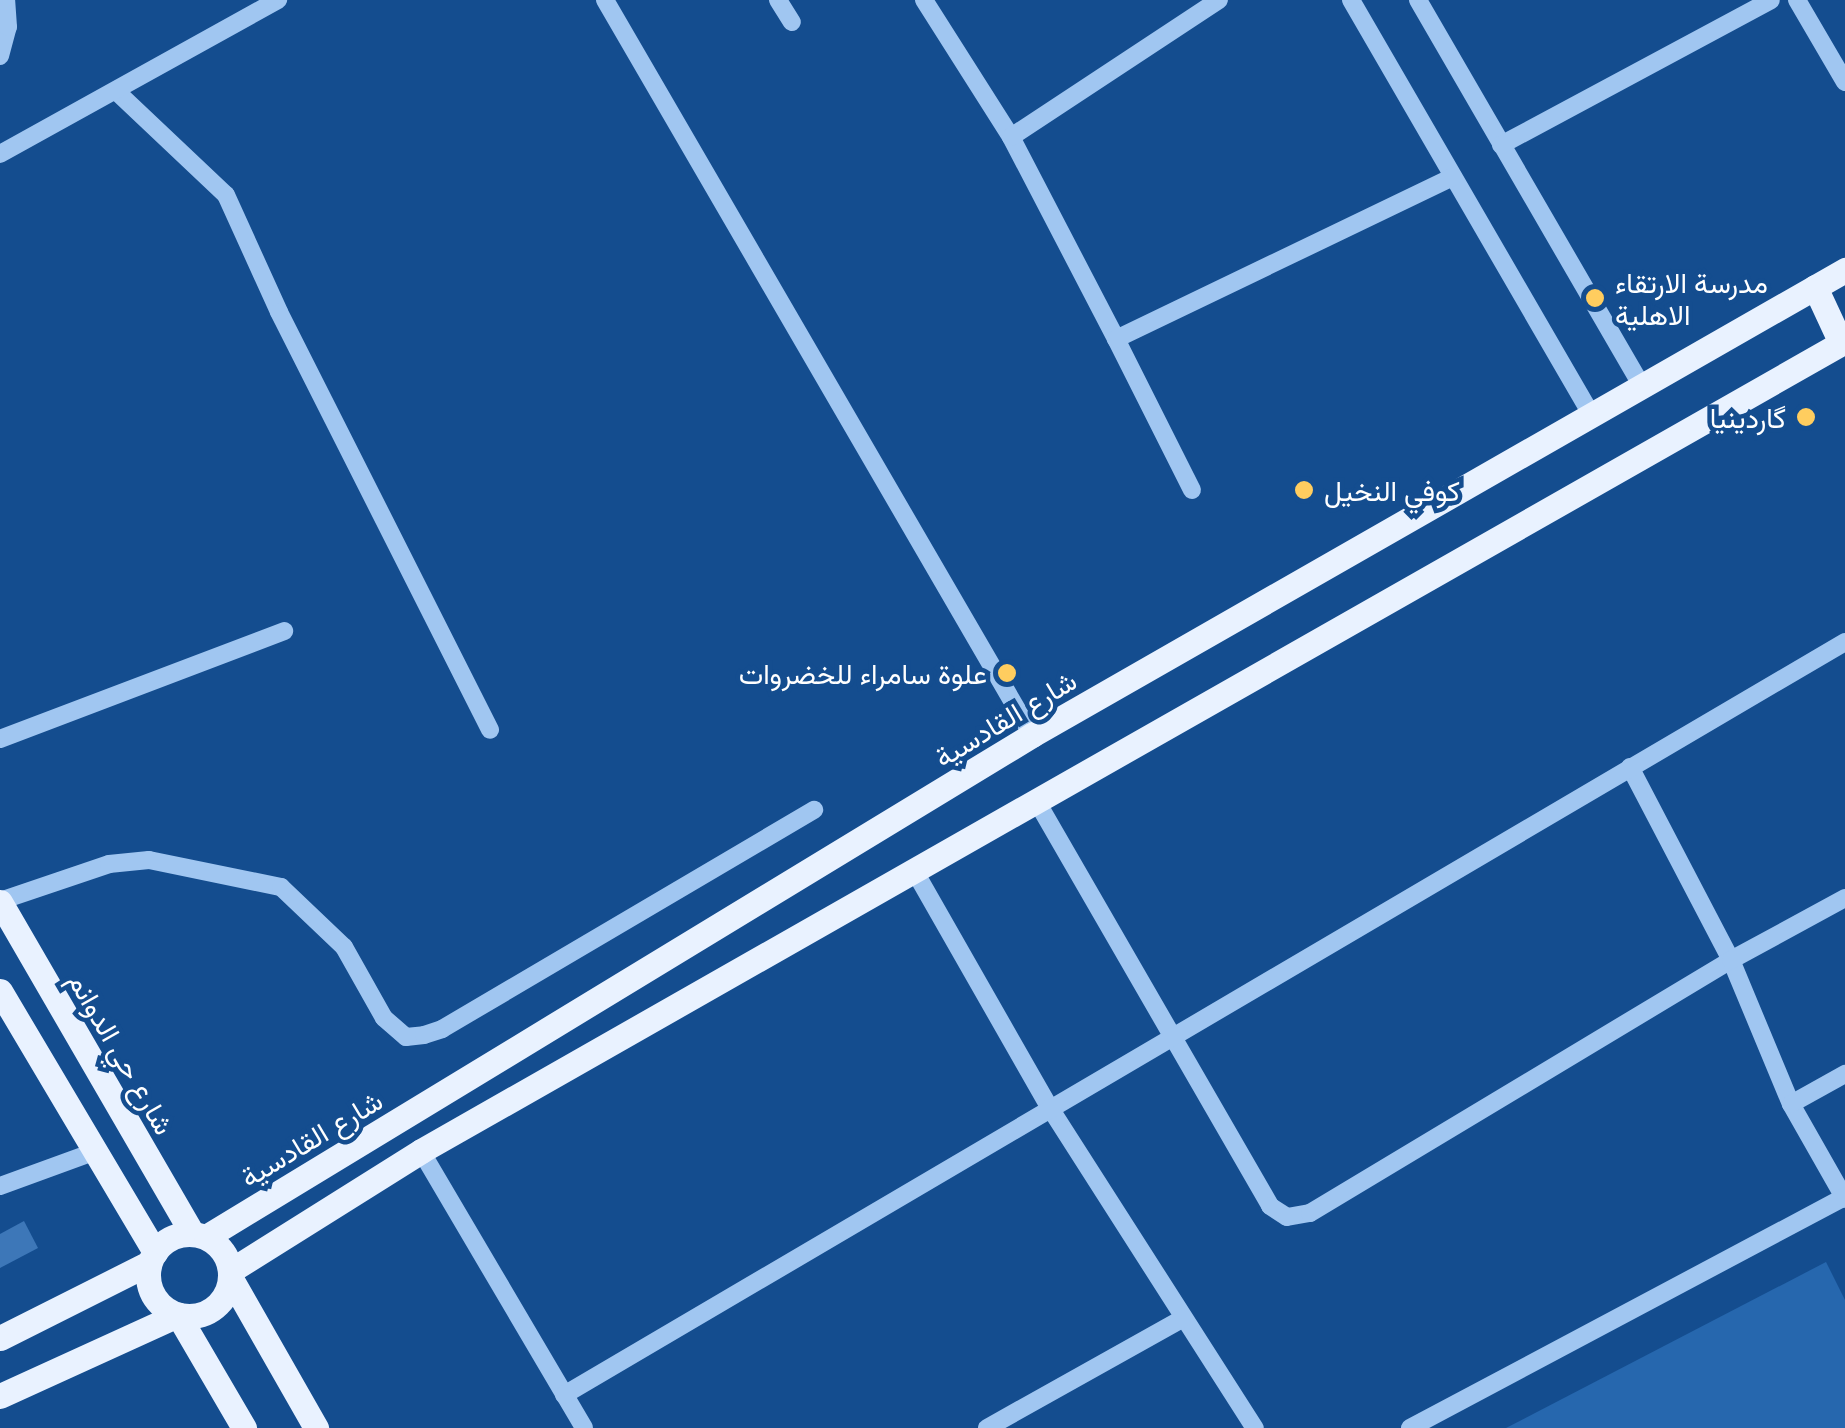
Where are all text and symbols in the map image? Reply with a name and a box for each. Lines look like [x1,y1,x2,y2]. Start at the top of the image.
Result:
place label: مدرسة الارتقاء الاهلية [1615,265,1768,331]
marker: مدرسة الارتقاء الاهلية [1584,287,1606,309]
place label: گاردينيا [1710,400,1786,434]
marker: گاردينيا [1795,406,1817,428]
place label: كوفي النخيل [1324,473,1460,507]
marker: كوفي النخيل [1293,479,1315,501]
place label: علوة سامراء للخضروات [739,656,987,690]
marker: علوة سامراء للخضروات [996,662,1018,684]
street label: شارع القادسية [928,663,1082,773]
street label: شارع حي الدوانم [62,966,182,1140]
street label: شارع القادسية [234,1083,388,1193]

